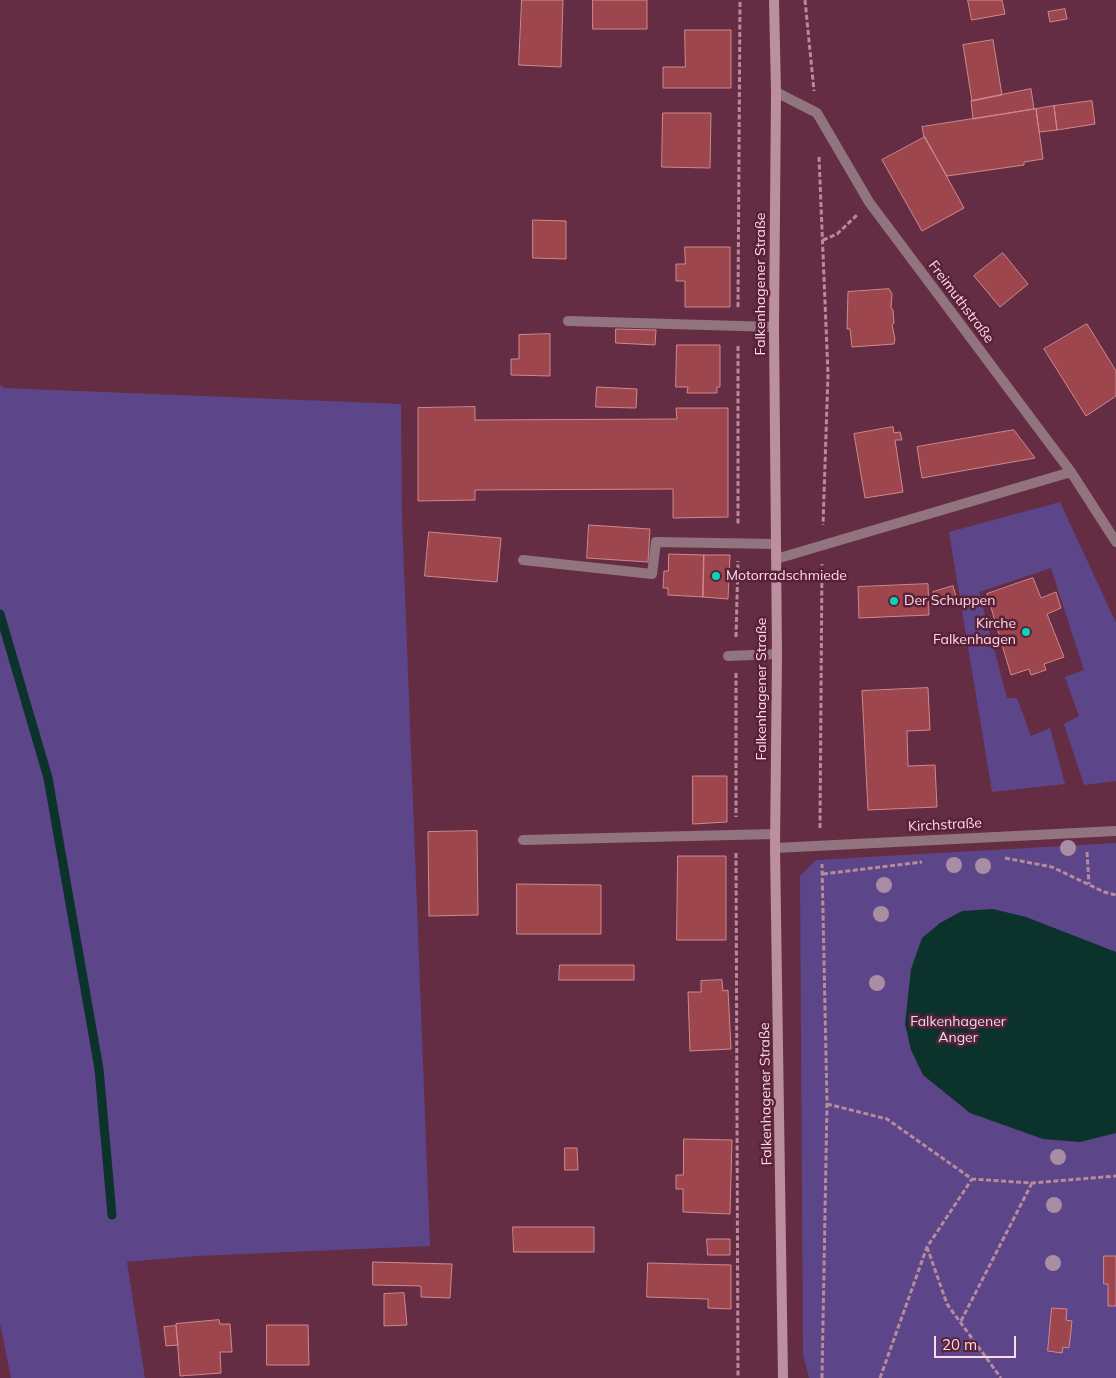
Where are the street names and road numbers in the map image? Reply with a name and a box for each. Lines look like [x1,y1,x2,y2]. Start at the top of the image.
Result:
street label: Falkenhagener Straße [753,213,769,355]
street label: Freimuthstraße [925,257,997,347]
street label: Falkenhagener Straße [754,618,770,760]
street label: Kirchstraße [908,815,982,835]
street label: Falkenhagener Straße [756,1022,776,1166]

